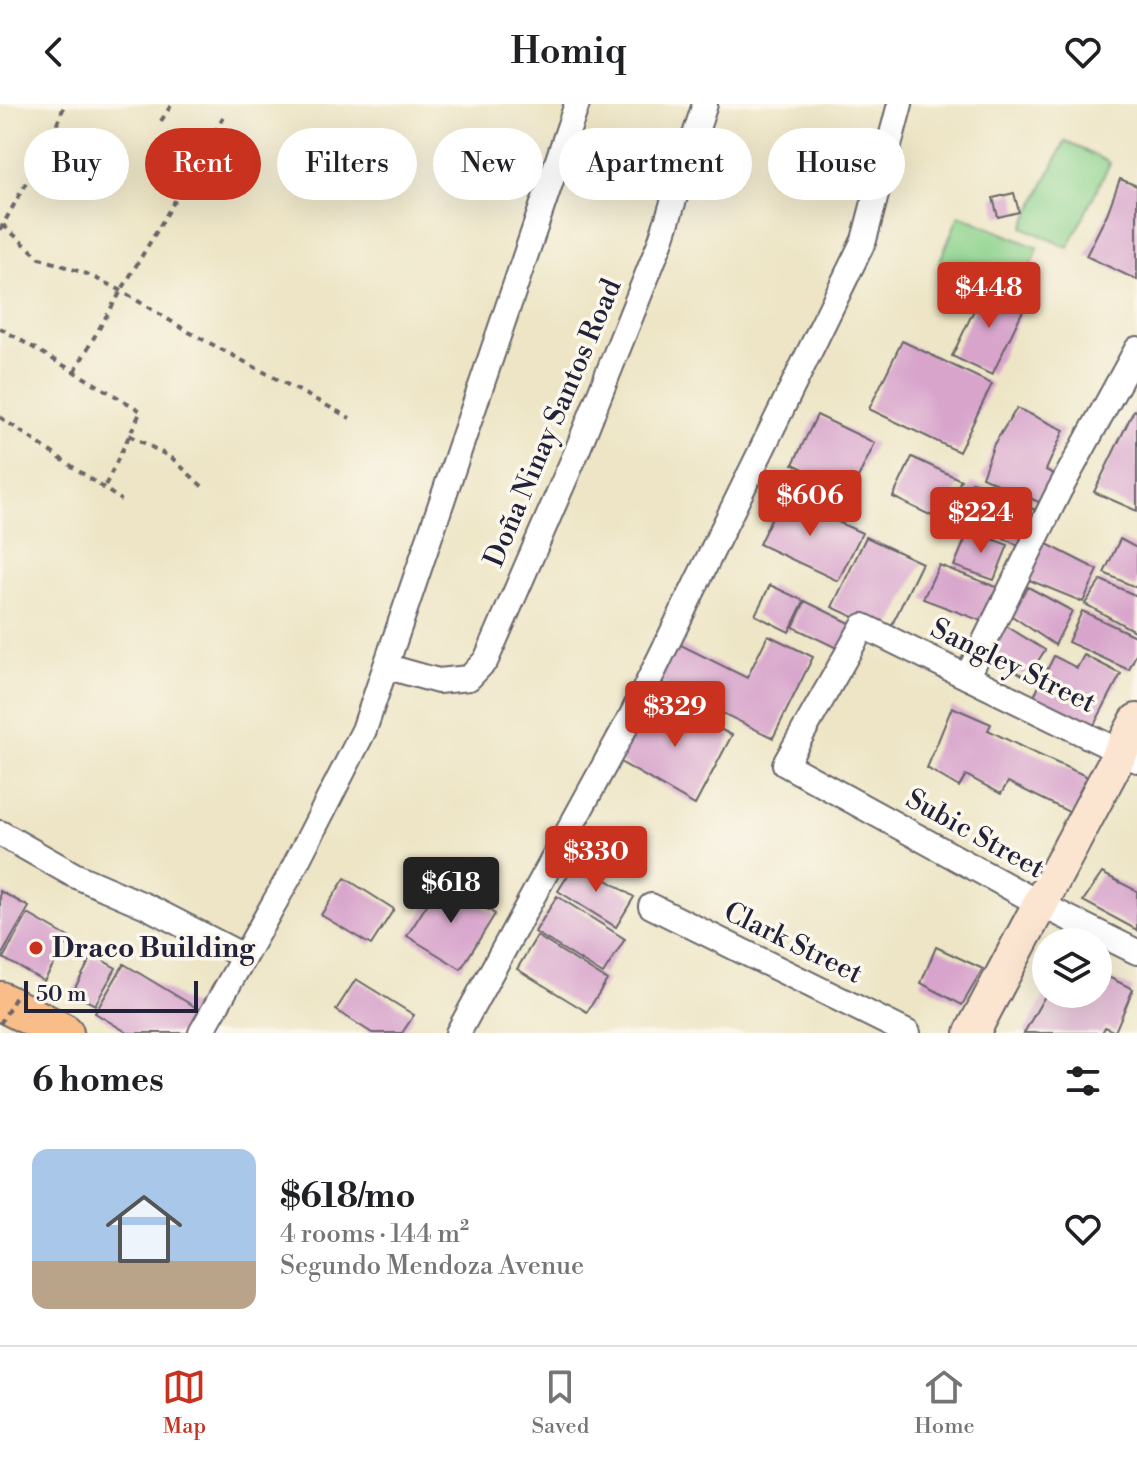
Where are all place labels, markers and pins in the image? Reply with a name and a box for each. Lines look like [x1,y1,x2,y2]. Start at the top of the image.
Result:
pin: $448 [942,262,1036,330]
pin: $606 [763,470,857,538]
pin: $224 [934,487,1028,555]
pin: $329 [628,681,722,749]
pin: $330 [549,826,643,894]
pin: $618 [404,857,498,925]
place label: Draco Building [52,931,256,966]
marker: Draco Building [27,939,45,957]

